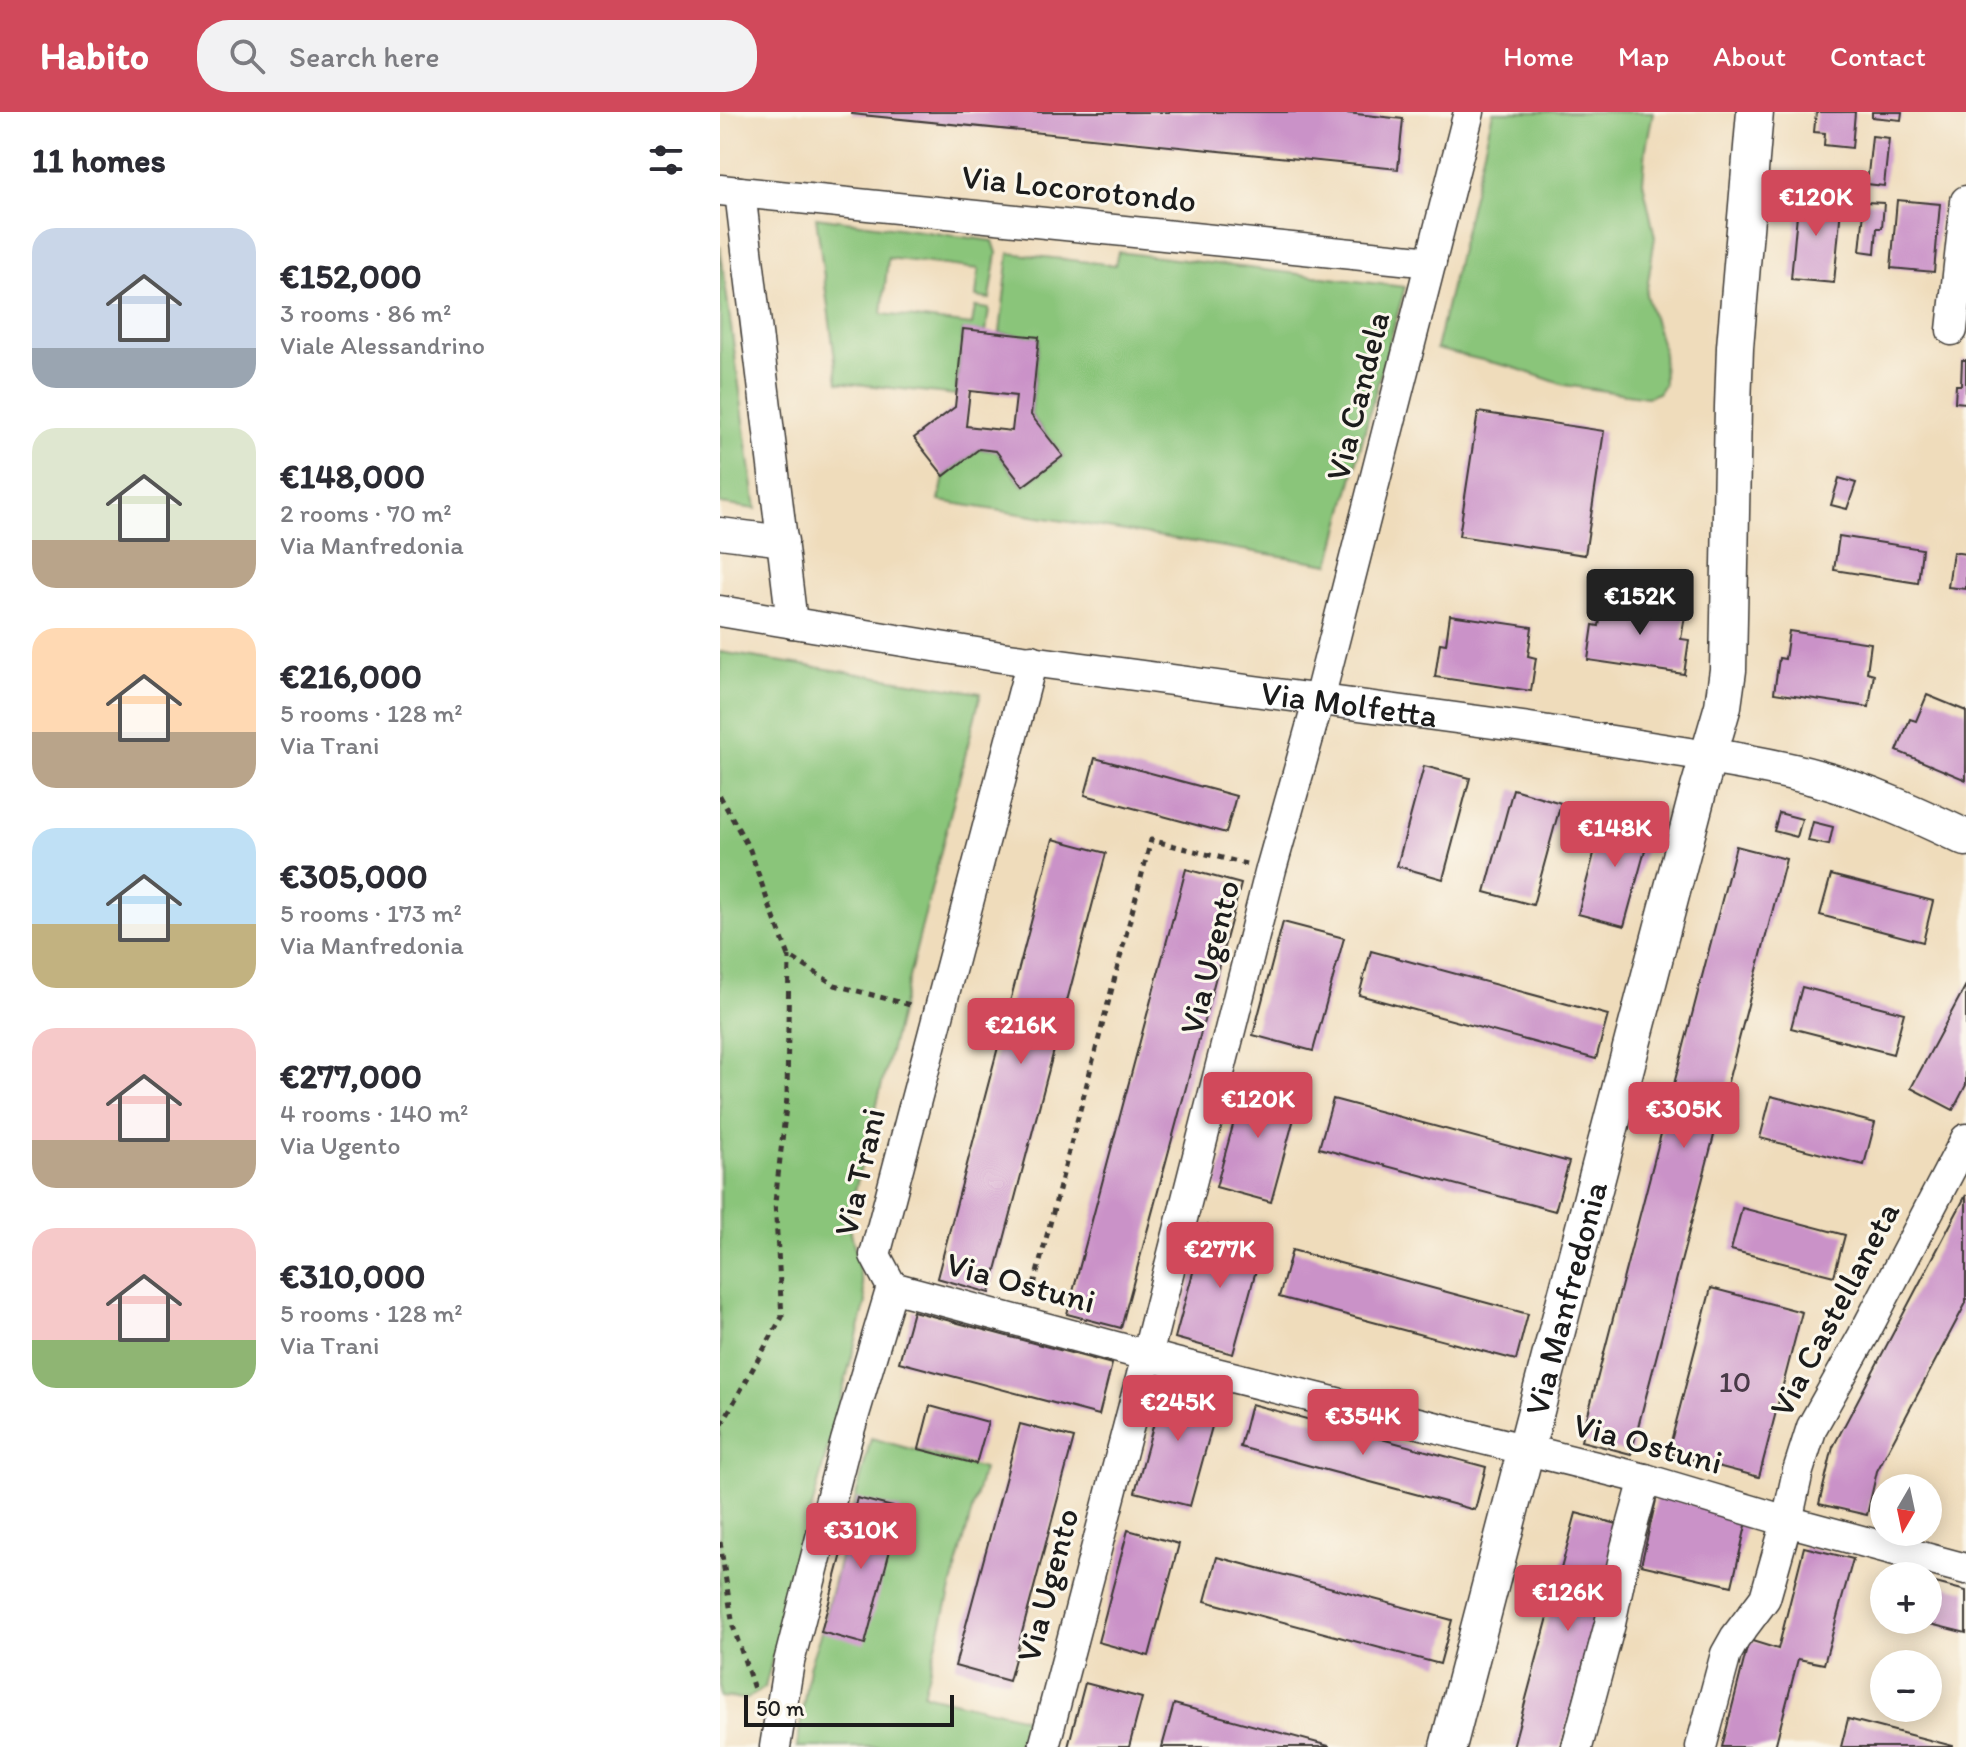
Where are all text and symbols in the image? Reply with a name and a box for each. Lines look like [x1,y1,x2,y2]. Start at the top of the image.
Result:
search box [197,20,757,92]
text: Habito [40,33,149,79]
icon: search [225,34,269,78]
text: Search here [289,38,440,75]
text: Home [1503,39,1574,73]
text: Map [1618,39,1669,73]
text: About [1713,39,1786,73]
text: Contact [1830,39,1926,73]
icon: filters [644,138,688,182]
text: 11 homes [32,140,166,181]
street label: Via Locorotondo [960,156,1198,221]
pin: €120K [1760,170,1872,238]
text: €120K [1779,180,1853,212]
text: €152,000 [280,256,422,297]
icon: home [96,260,192,356]
text: 3 rooms · 86 m² [280,297,451,329]
street label: Via Candela [1317,307,1398,485]
text: Viale Alessandrino [280,329,485,361]
text: €148,000 [280,456,425,497]
icon: home [96,460,192,556]
text: 2 rooms · 70 m² [280,497,452,529]
text: Via Manfredonia [280,529,464,561]
pin: €152K [1584,569,1696,637]
text: €152K [1605,579,1675,611]
text: €216,000 [280,656,422,697]
icon: home [96,660,192,756]
street label: Via Molfetta [1258,672,1440,736]
text: 5 rooms · 128 m² [280,697,463,729]
text: Via Trani [280,729,380,761]
pin: €148K [1559,801,1671,869]
text: €148K [1578,811,1652,843]
text: €305,000 [280,856,428,897]
icon: home [96,860,192,956]
street label: Via Ugento [1171,876,1248,1039]
text: 5 rooms · 173 m² [280,897,462,929]
text: Via Manfredonia [280,929,464,961]
pin: €216K [965,998,1077,1066]
text: €216K [986,1008,1056,1040]
text: €277,000 [280,1056,422,1097]
icon: home [96,1060,192,1156]
pin: €120K [1202,1072,1314,1140]
text: €120K [1221,1082,1295,1114]
pin: €305K [1628,1082,1740,1150]
text: €305K [1646,1092,1722,1124]
text: 4 rooms · 140 m² [280,1097,468,1129]
street label: Via Trani [825,1104,894,1240]
text: Via Ugento [280,1129,401,1161]
street label: Via Manfredonia [1516,1176,1616,1420]
street label: Via Castellaneta [1761,1194,1908,1424]
pin: €277K [1164,1222,1276,1290]
text: €277K [1185,1232,1255,1264]
street label: Via Ostuni [942,1243,1100,1322]
text: €310,000 [280,1256,426,1297]
icon: home [96,1260,192,1356]
text: 5 rooms · 128 m² [280,1297,463,1329]
text: Via Trani [280,1329,380,1361]
house number: 10 [1719,1363,1751,1400]
pin: €245K [1122,1375,1234,1443]
text: €245K [1141,1385,1215,1417]
pin: €354K [1307,1389,1419,1457]
text: €354K [1326,1399,1400,1431]
street label: Via Ostuni [1569,1404,1727,1483]
north arrow [1870,1474,1942,1546]
map controls [1870,1474,1942,1722]
pin: €310K [805,1503,917,1571]
street label: Via Ugento [1007,1504,1088,1667]
text: €310K [824,1513,898,1545]
button: + [1870,1562,1942,1634]
pin: €126K [1512,1565,1624,1633]
text: €126K [1533,1575,1603,1607]
button: − [1870,1650,1942,1722]
scale bar [744,1691,954,1727]
text: 50 m [756,1695,805,1722]

